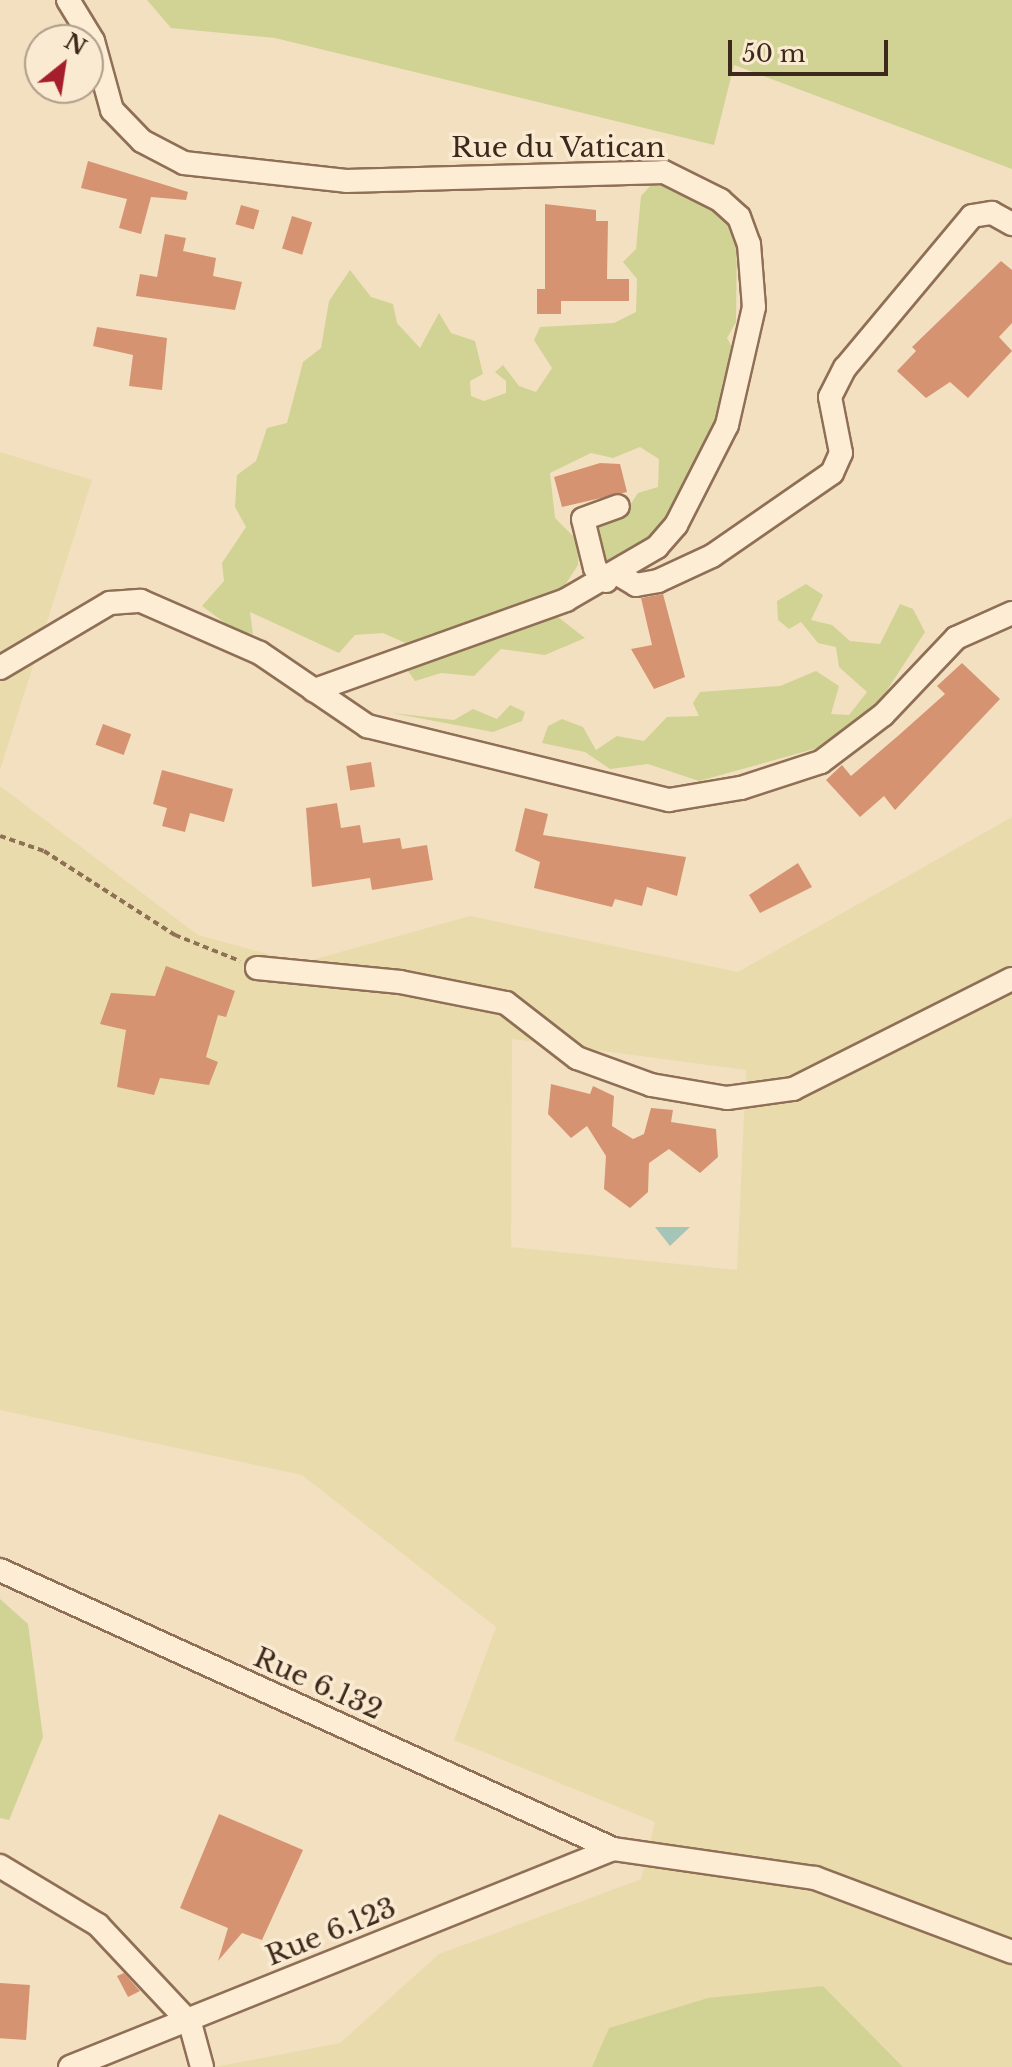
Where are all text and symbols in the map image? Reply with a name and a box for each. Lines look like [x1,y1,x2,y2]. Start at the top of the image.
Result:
north arrow [24,24,104,104]
scale bar [732,24,892,74]
text: N [60,28,91,61]
text: 50 m [742,39,805,68]
street label: Rue du Vatican [450,131,666,165]
street label: Rue 6.132 [248,1641,388,1727]
street label: Rue 6.123 [261,1891,401,1973]

